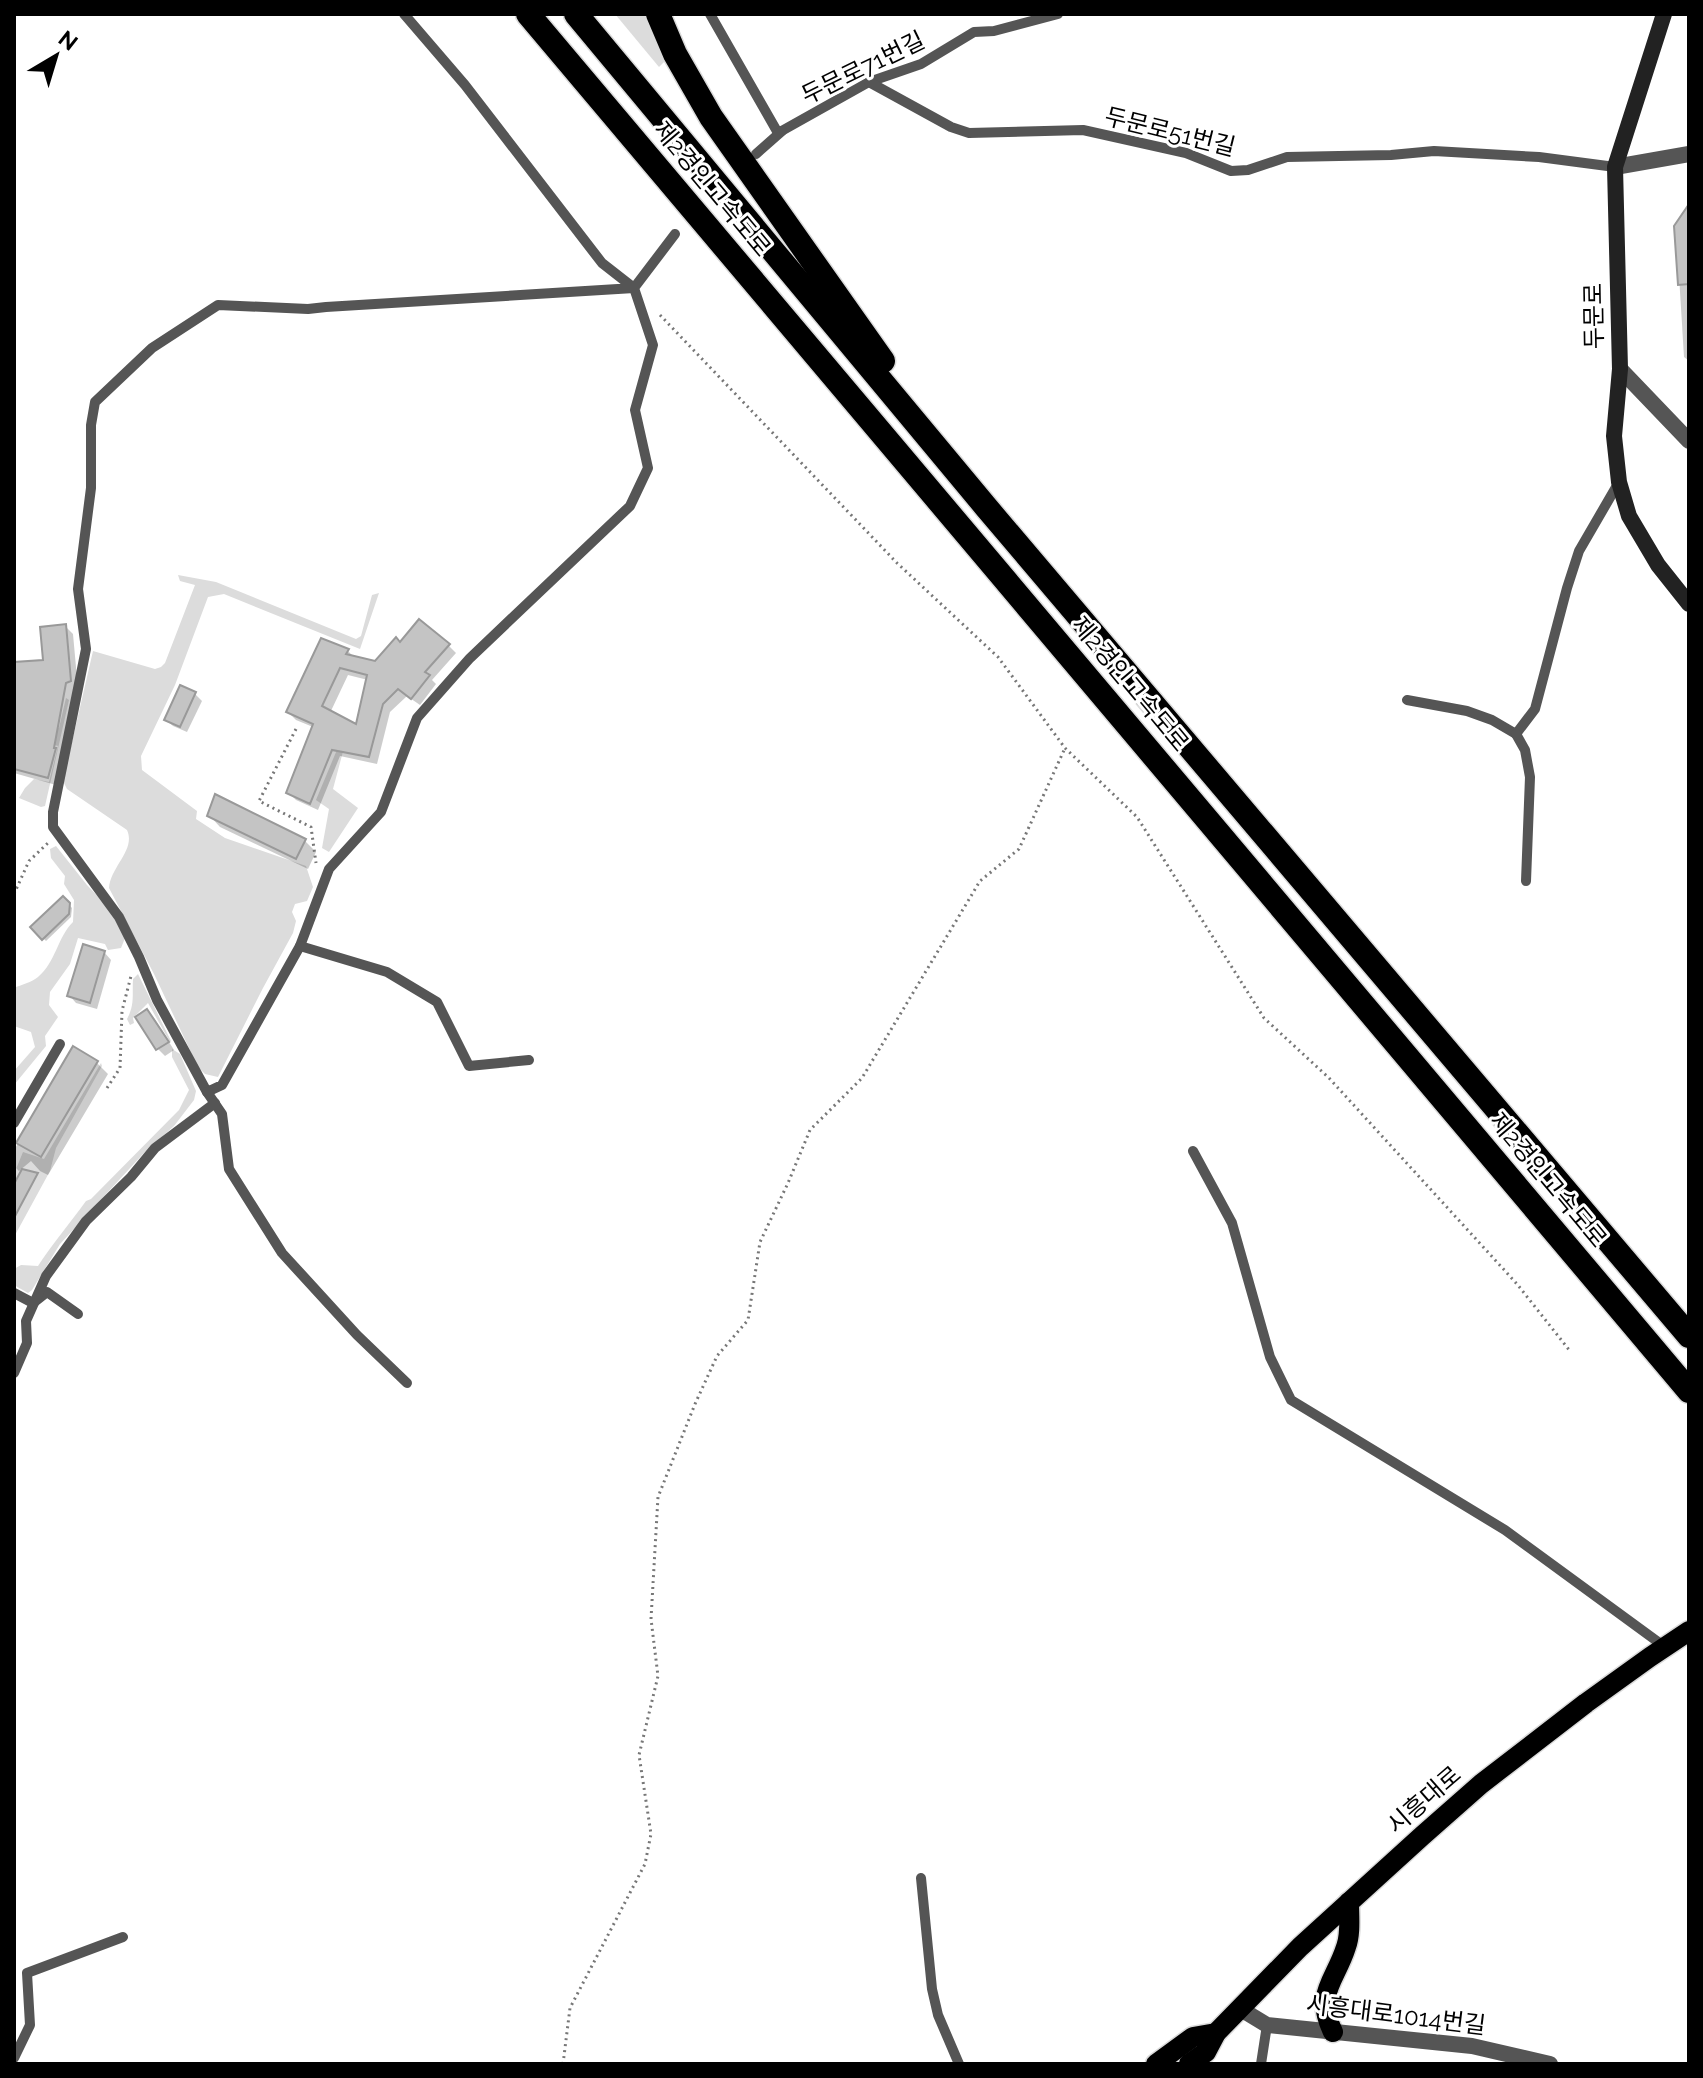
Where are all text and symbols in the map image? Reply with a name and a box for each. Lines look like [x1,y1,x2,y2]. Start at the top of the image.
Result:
north arrow [16,16,96,96]
text: N [54,25,83,56]
street label: 두문로71번길 [796,25,929,110]
street label: 두문로51번길 [1102,101,1239,162]
street label: 제2경인고속도로 [648,115,777,262]
street label: 두문로 [1578,283,1609,349]
street label: 제2경인고속도로 [1066,610,1195,757]
street label: 제2경인고속도로 [1484,1106,1613,1253]
street label: 시흥대로 [1381,1760,1467,1840]
street label: 시흥대로1014번길 [1305,1989,1488,2040]

